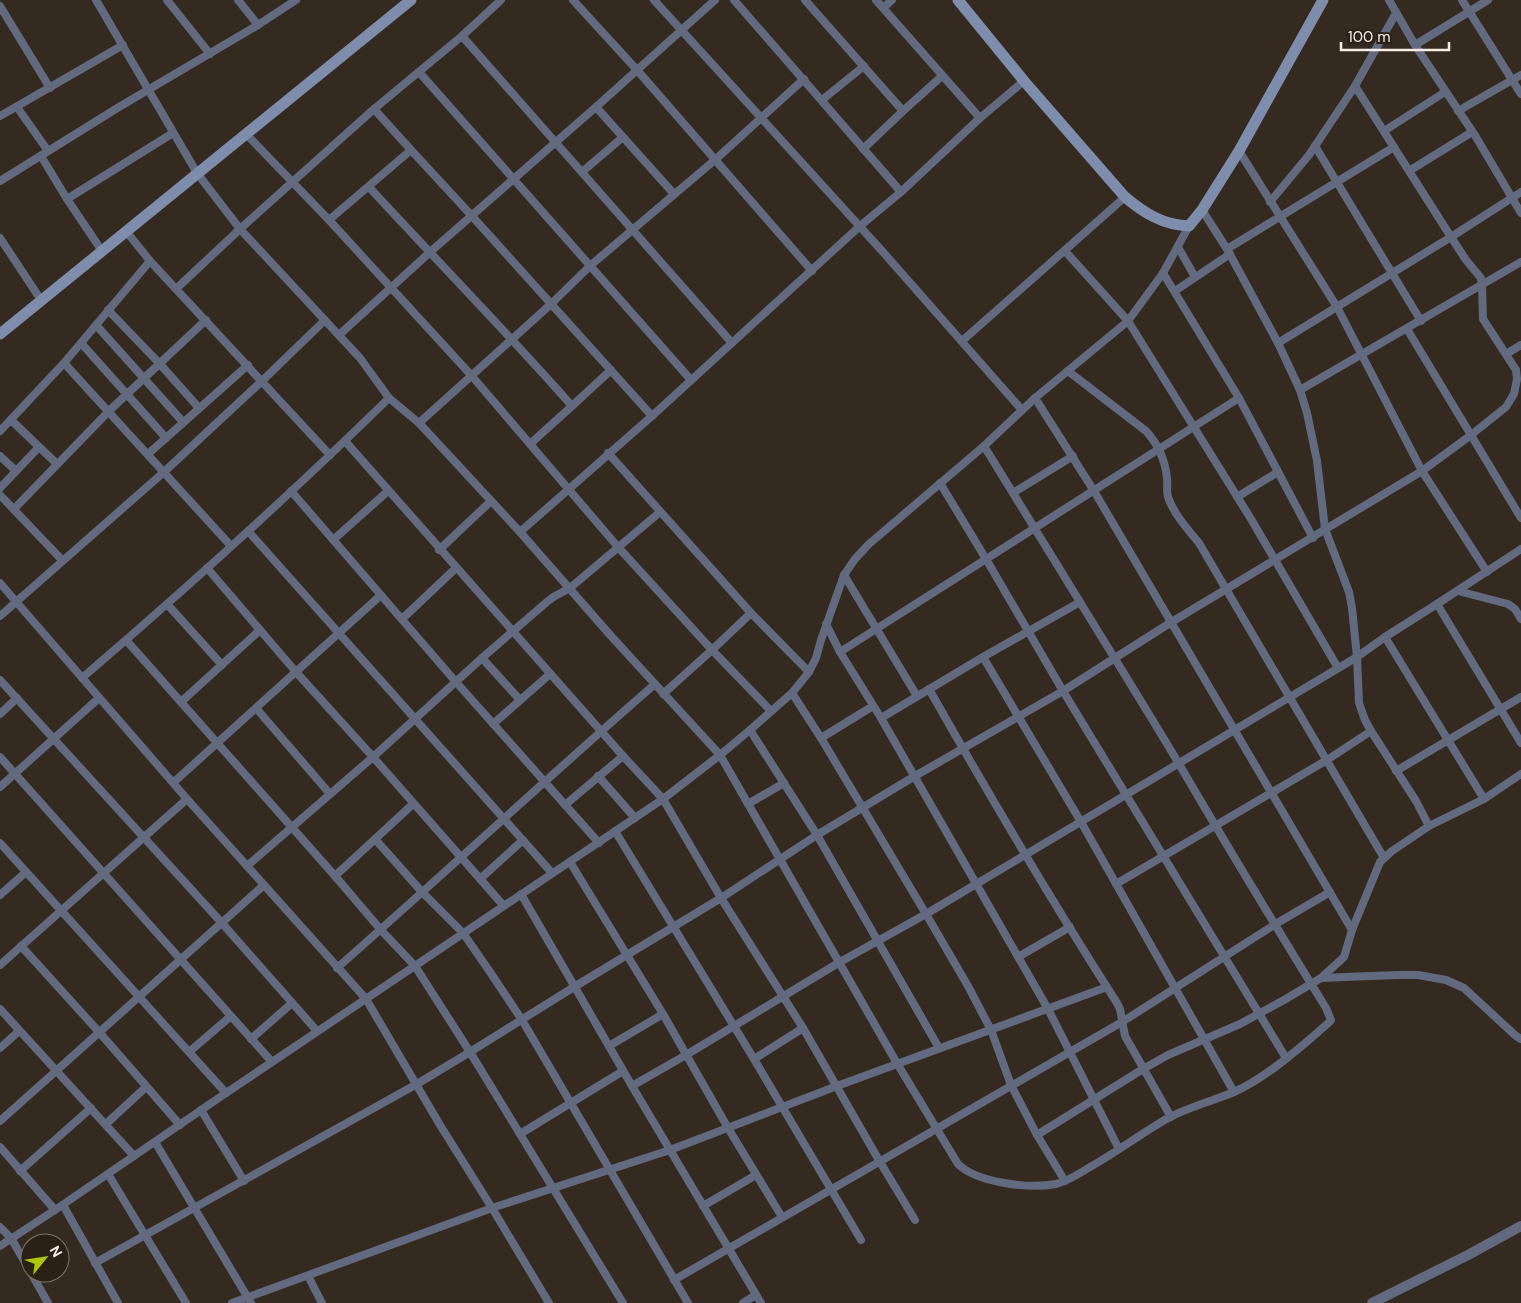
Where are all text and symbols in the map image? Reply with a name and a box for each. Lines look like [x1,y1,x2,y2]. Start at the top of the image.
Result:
scale bar [1341,20,1448,52]
text: 100 m [1348,27,1391,47]
north arrow [20,1233,70,1283]
text: N [46,1243,67,1260]

